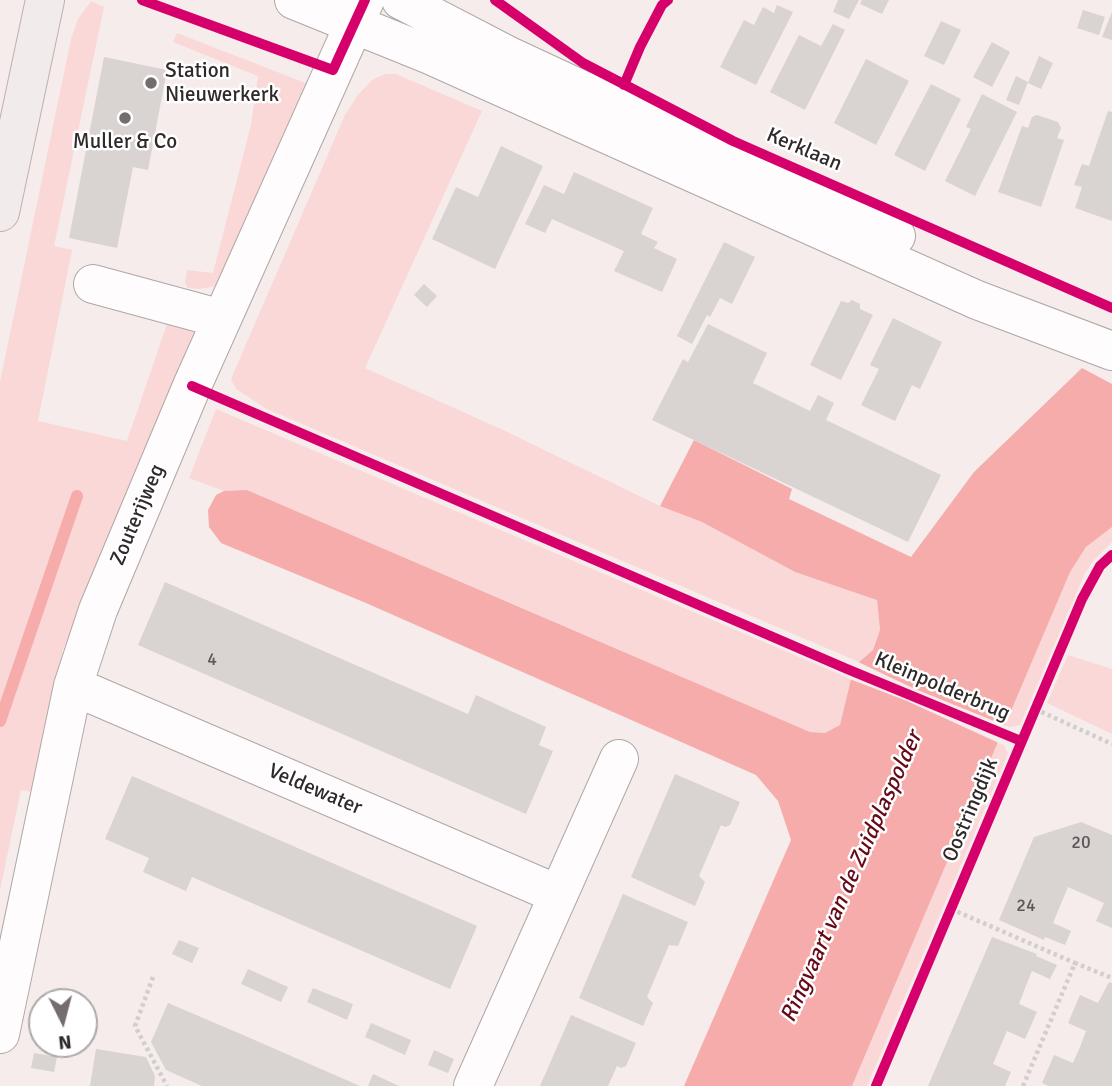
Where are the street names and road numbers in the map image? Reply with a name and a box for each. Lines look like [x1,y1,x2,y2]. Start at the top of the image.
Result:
street label: Kerklaan [762,123,846,177]
street label: Zouterijweg [105,461,171,569]
street label: Kleinpolderbrug [870,647,1014,727]
street label: Oostringdijk [938,754,1004,866]
street label: Veldewater [264,759,366,821]

